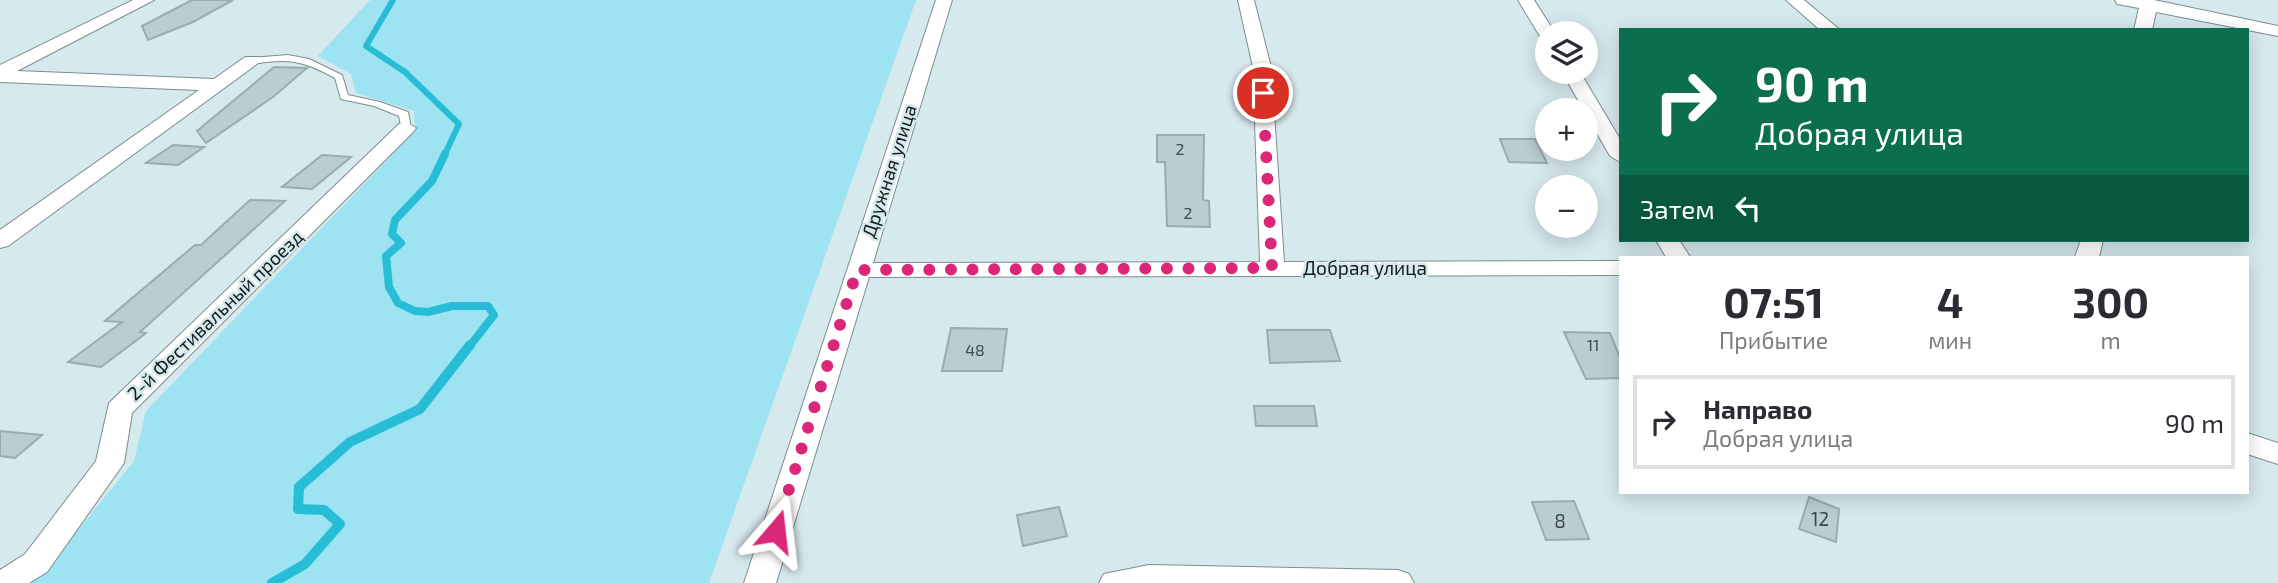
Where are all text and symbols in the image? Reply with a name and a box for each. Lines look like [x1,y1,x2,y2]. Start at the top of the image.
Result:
map controls [1535,21,1598,238]
button: layers [1535,21,1598,84]
text: 90 m [1755,53,1869,112]
icon: right [1640,56,1731,147]
pin [1233,63,1293,123]
icon: arrive [1244,74,1282,112]
button: + [1535,98,1598,161]
street label: Дружная улица [856,101,922,241]
text: Добрая улица [1755,113,1964,151]
house number: 2 [1176,139,1185,158]
button: − [1535,175,1598,238]
icon: left [1729,189,1767,227]
text: Затем [1640,193,1715,224]
house number: 2 [1184,203,1193,222]
street label: 2-й Фестивальный проезд [122,225,307,405]
street label: Добрая улица [1303,256,1427,280]
text: 07:51 [1723,276,1824,326]
text: 4 [1937,276,1964,326]
text: 300 [2072,276,2149,326]
text: Прибытие [1719,326,1828,354]
text: мин [1928,326,1972,354]
text: m [2101,326,2121,354]
house number: 11 [1587,335,1599,354]
house number: 48 [965,340,985,359]
text: Направо [1703,393,1812,424]
icon: right [1644,403,1682,441]
text: 90 m [2165,407,2224,438]
text: Добрая улица [1703,424,1853,452]
position arrow [739,494,813,568]
house number: 12 [1811,507,1829,530]
house number: 8 [1554,509,1566,532]

